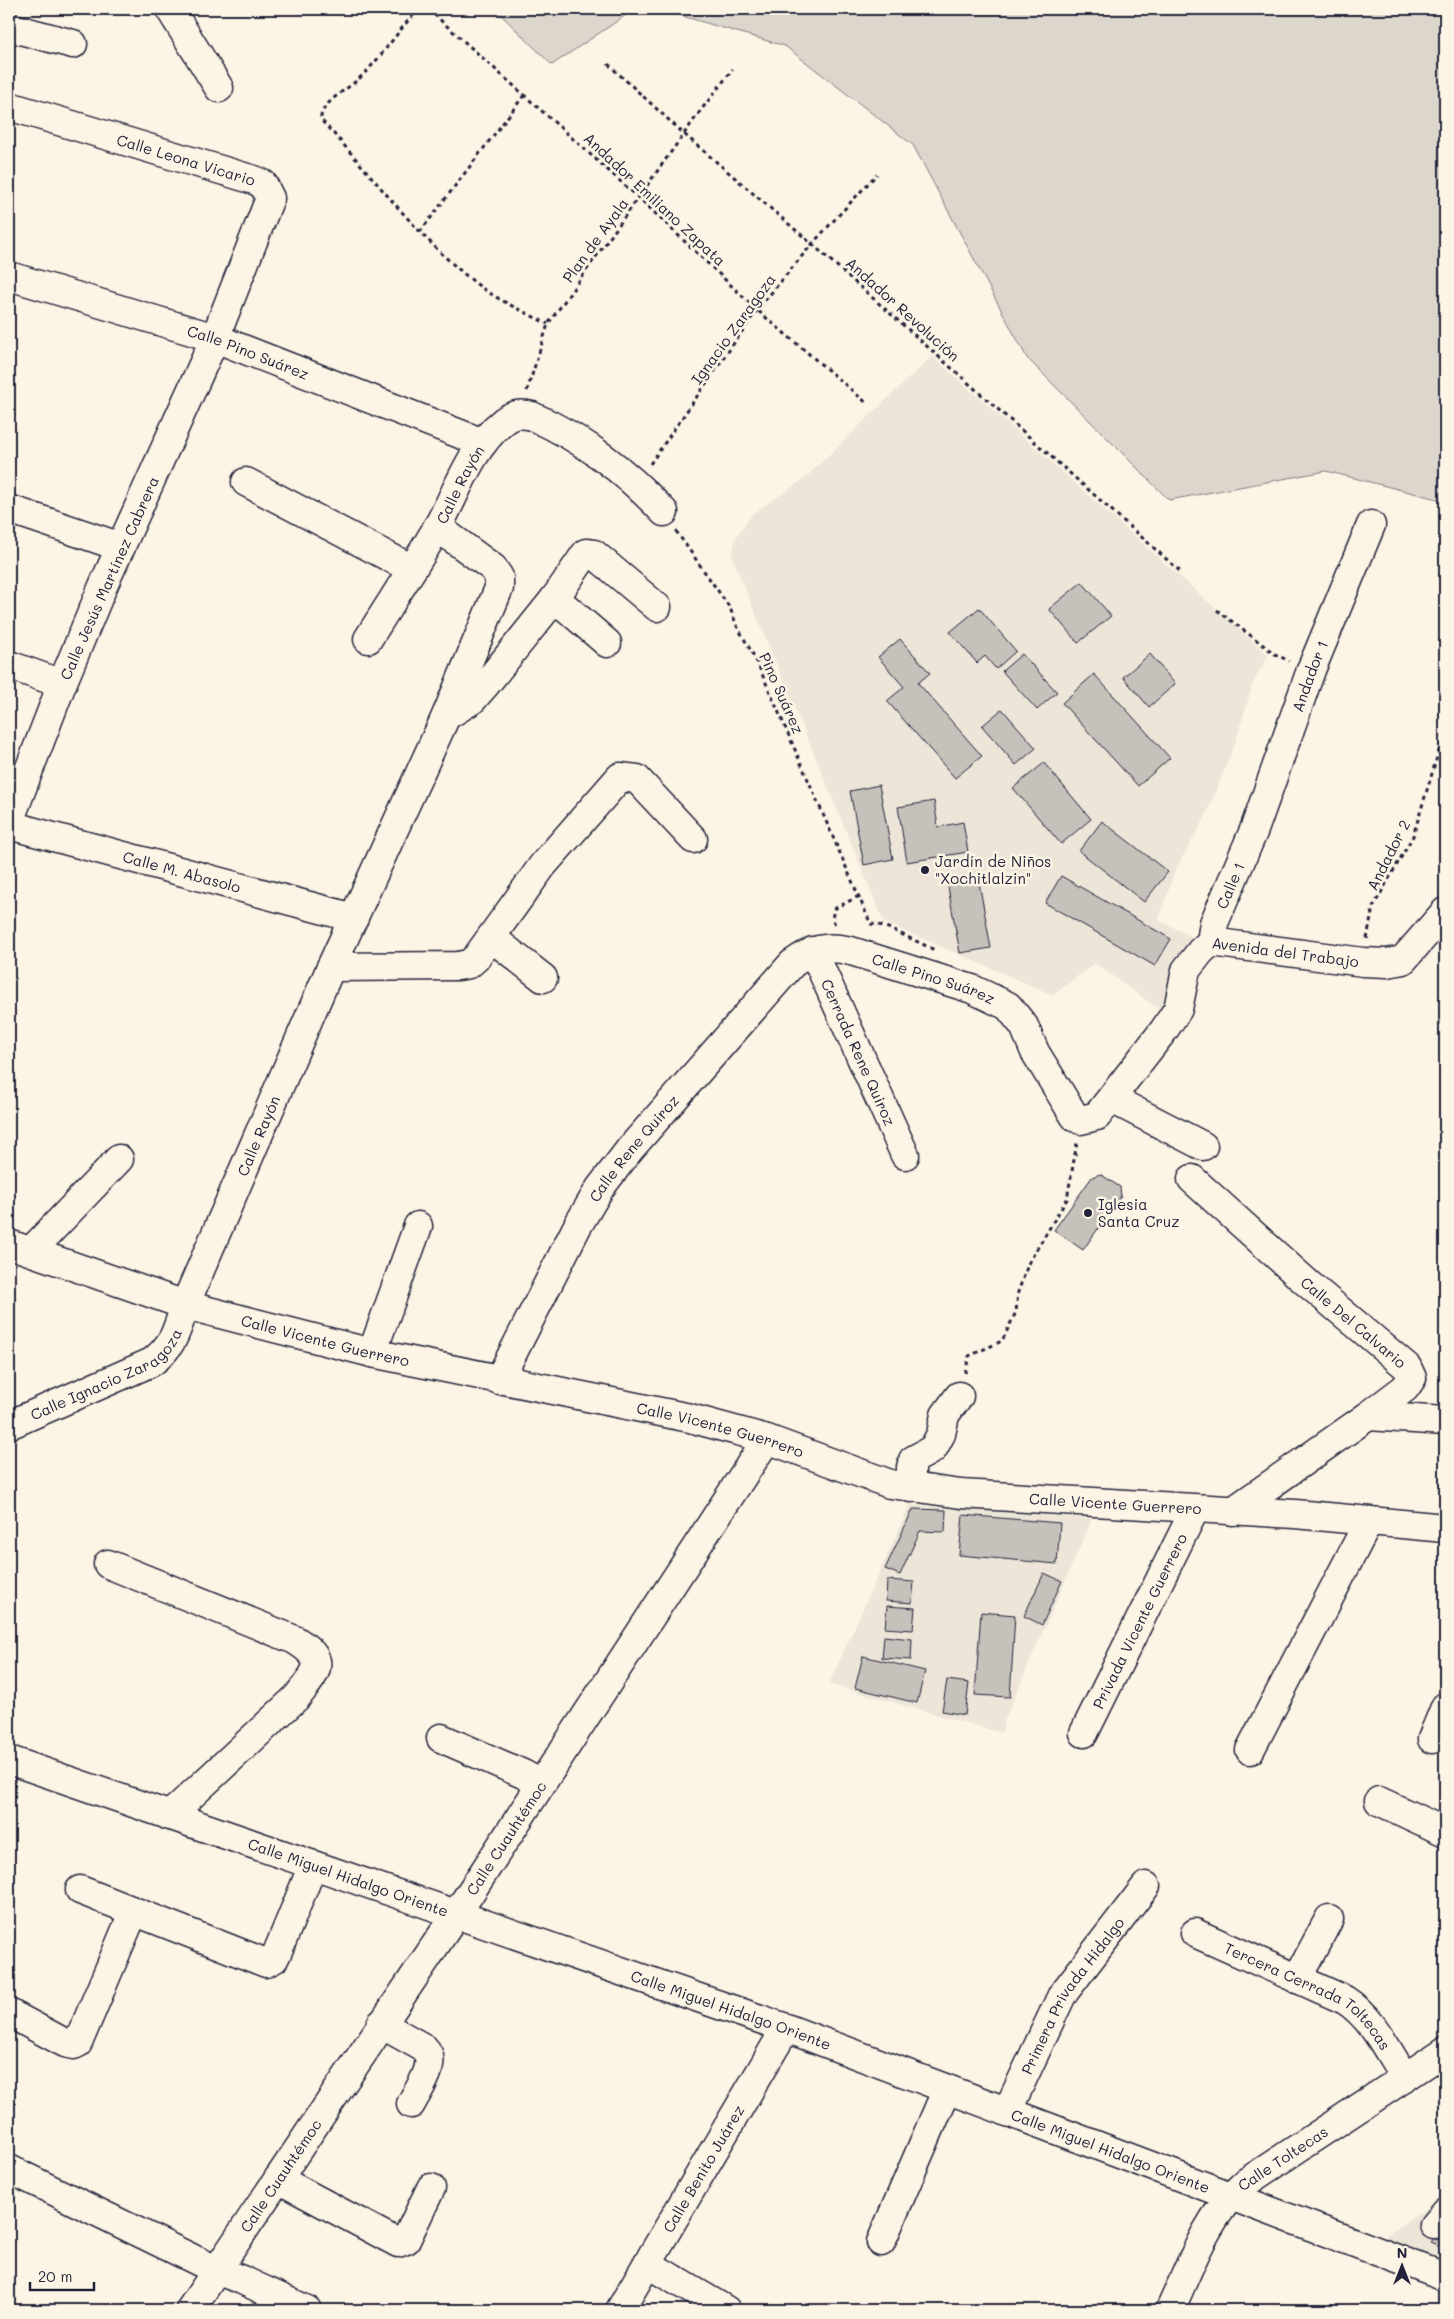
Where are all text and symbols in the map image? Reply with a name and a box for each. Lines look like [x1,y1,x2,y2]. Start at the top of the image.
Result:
street label: Andador Emiliano Zapata [580,128,730,270]
street label: Calle Leona Vicario [114,129,258,190]
street label: Plan de Ayala [558,194,632,286]
street label: Andador Revolución [842,253,964,365]
street label: Ignacio Zaragoza [686,270,780,388]
street label: Calle Pino Suárez [185,320,312,384]
street label: Calle Rayón [431,441,488,527]
street label: Calle Jesús Martínez Cabrera [55,473,163,683]
street label: Andador 1 [1287,637,1332,715]
street label: Pino Suárez [755,649,809,737]
street label: Andador 2 [1362,816,1414,894]
street label: Calle M. Abasolo [121,846,243,897]
place label: Jardín de Niños "Xochitlalzin" [935,851,1051,888]
street label: Calle 1 [1211,859,1249,912]
marker: Jardín de Niños "Xochitlalzin" [919,864,931,876]
street label: Avenida del Trabajo [1211,932,1360,971]
street label: Calle Pino Suárez [869,948,998,1008]
street label: Cerrada Rene Quiroz [817,976,900,1129]
street label: Calle Rene Quiroz [584,1091,683,1205]
street label: Calle Rayón [232,1092,284,1179]
place label: Iglesia Santa Cruz [1098,1194,1180,1231]
marker: Iglesia Santa Cruz [1082,1207,1094,1219]
street label: Calle Del Calvario [1297,1272,1411,1372]
street label: Calle Vicente Guerrero [239,1310,411,1370]
street label: Calle Ignacio Zaragoza [27,1325,186,1424]
street label: Calle Vicente Guerrero [635,1397,807,1462]
street label: Calle Vicente Guerrero [1029,1488,1202,1518]
street label: Privada Vicente Guerrero [1088,1530,1191,1712]
street label: Calle Cuauhtémoc [461,1777,551,1899]
street label: Calle Miguel Hidalgo Oriente [245,1833,451,1921]
street label: Primera Privada Hidalgo [1016,1913,1128,2077]
street label: Tercera Cerrada Toltecas [1221,1937,1395,2053]
street label: Calle Miguel Hidalgo Oriente [628,1965,834,2054]
street label: Calle Benito Juárez [658,2101,748,2236]
street label: Calle Miguel Hidalgo Oriente [1008,2104,1213,2197]
street label: Calle Cuauhtémoc [235,2115,326,2236]
street label: Calle Toltecas [1234,2121,1332,2195]
north arrow [1376,2242,1426,2292]
text: N [1397,2243,1407,2262]
scale bar [30,2259,94,2291]
text: 20 m [38,2266,72,2286]

